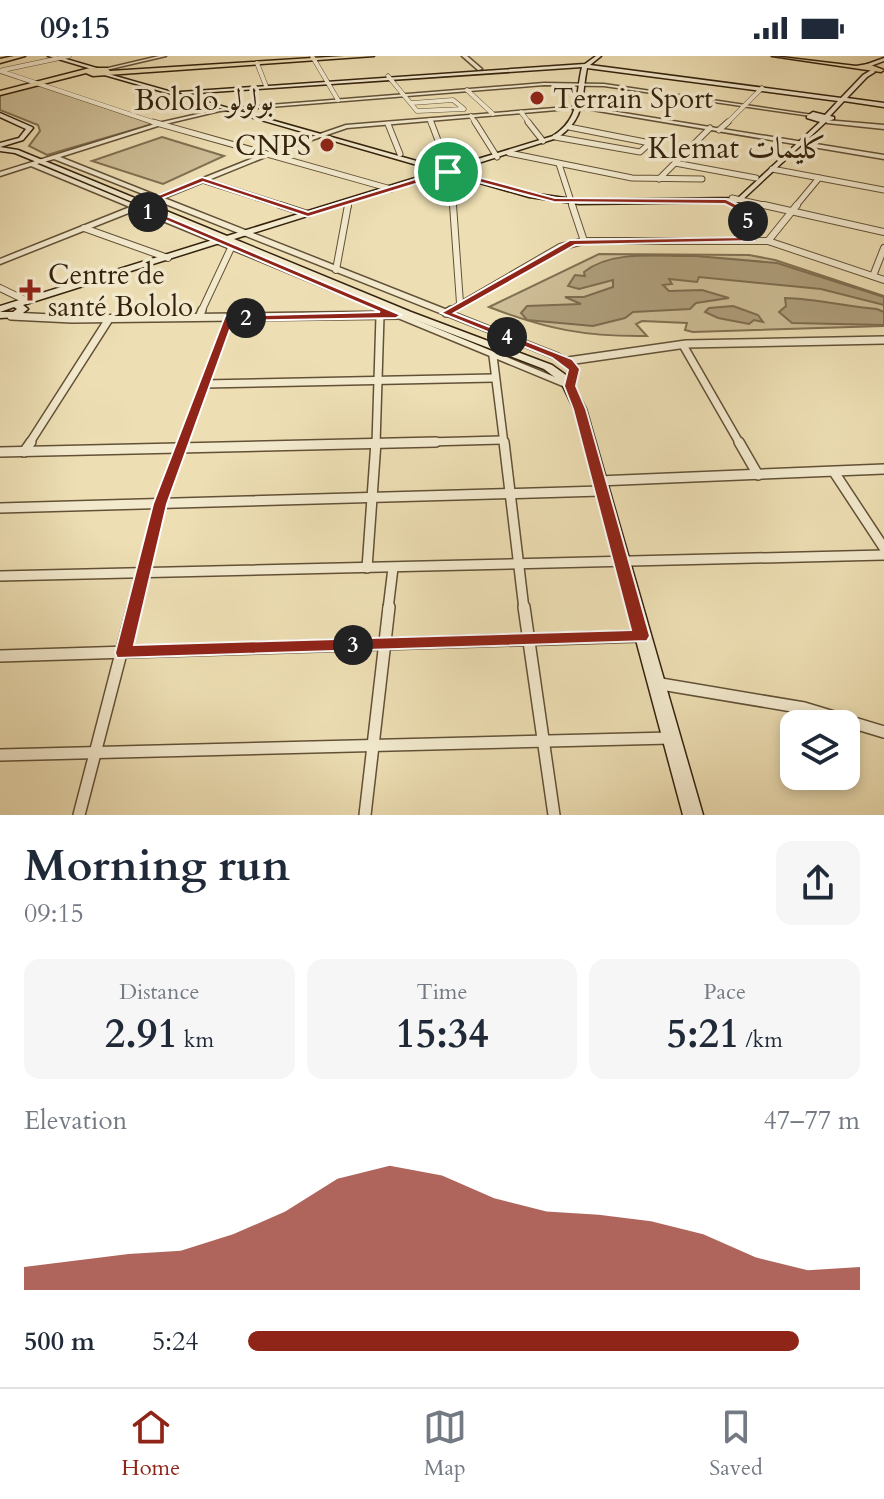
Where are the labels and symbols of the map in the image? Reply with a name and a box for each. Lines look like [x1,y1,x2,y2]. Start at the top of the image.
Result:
district label: Bololo بولولو [134,80,274,121]
place label: Terrain Sport [553,80,713,118]
marker: Terrain Sport [528,89,546,107]
place label: CNPS [235,127,311,165]
district label: Klemat كليمات [648,128,826,169]
marker: CNPS [318,136,336,154]
pin [414,138,482,206]
pin: 1 [128,192,168,232]
pin: 5 [728,201,768,241]
place label: Centre de santé Bololo [48,256,193,326]
marker: Centre de santé Bololo [19,279,41,301]
pin: 2 [226,298,266,338]
pin: 4 [487,317,527,357]
pin: 3 [333,625,373,665]

